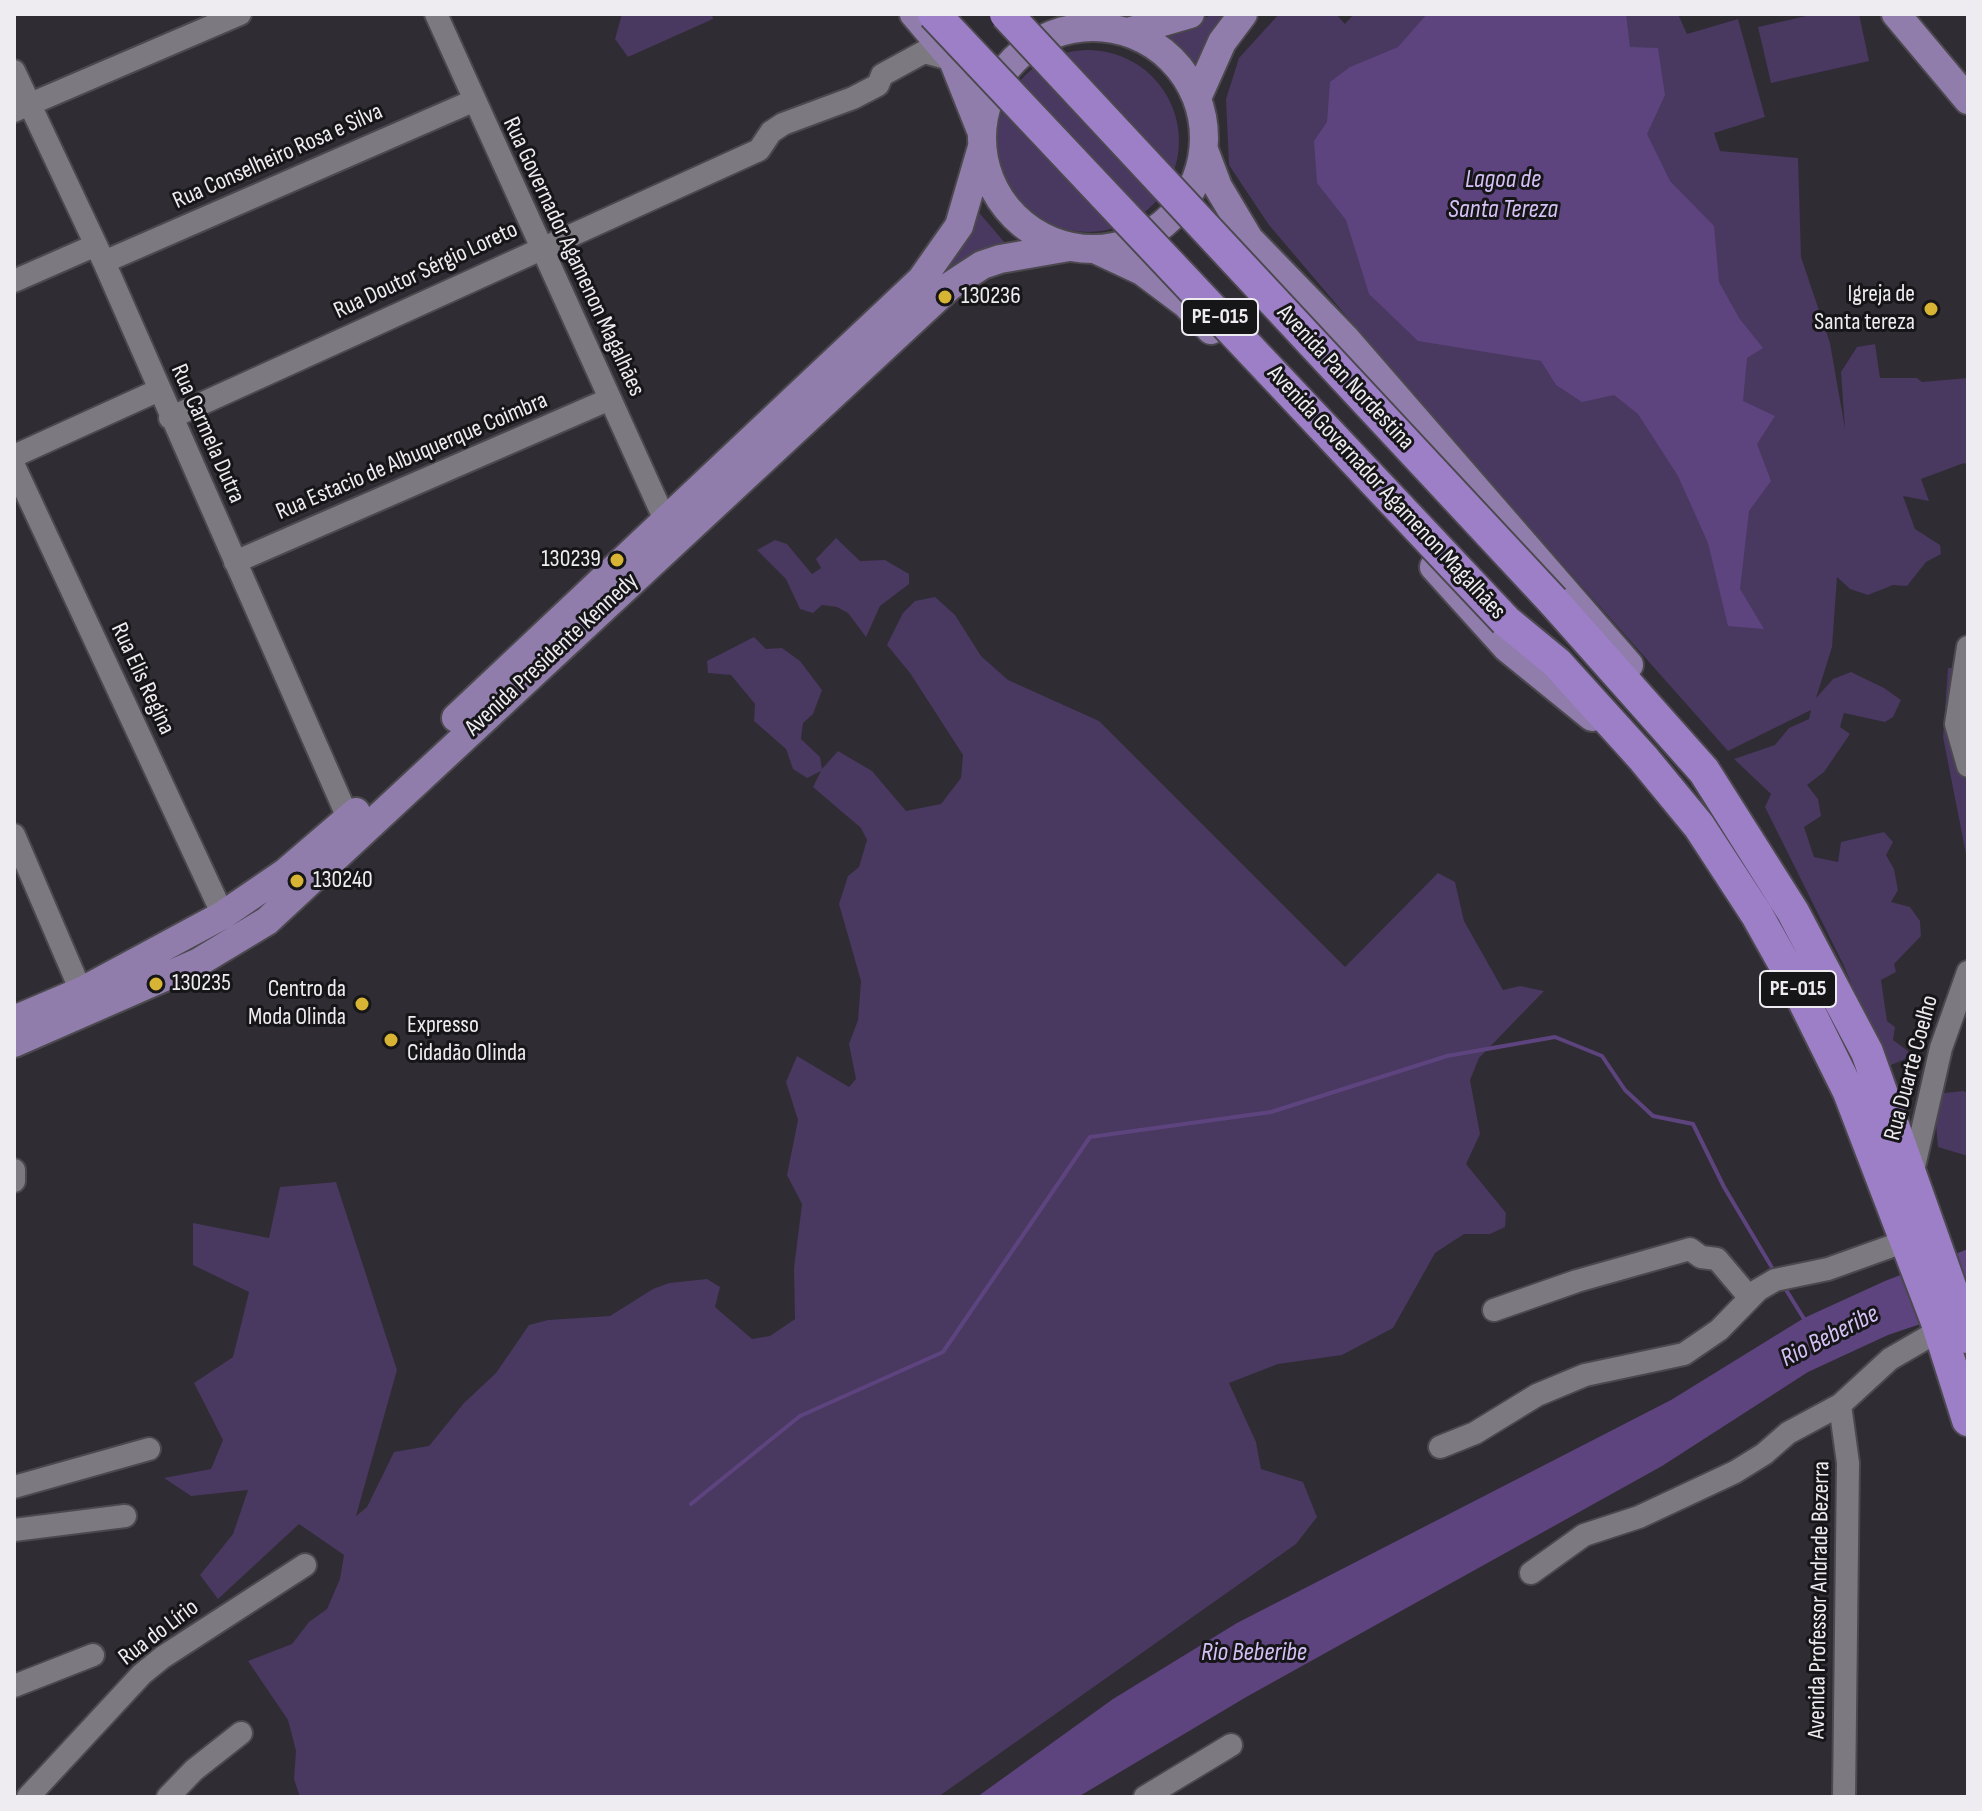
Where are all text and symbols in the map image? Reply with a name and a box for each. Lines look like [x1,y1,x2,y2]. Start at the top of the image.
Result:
street label: Rua Conselheiro Rosa e Silva [169,98,387,216]
street label: Rua Governador Agamenon Magalhães [496,113,650,401]
water label: Lagoa de Santa Tereza [1448,164,1558,226]
street label: Rua Doutor Sérgio Loreto [330,216,522,326]
place label: Igreja de Santa tereza [1814,281,1915,337]
place label: 130236 [961,283,1021,311]
marker: 130236 [936,288,954,306]
road number: PE-015 [1182,299,1258,335]
street label: Avenida Pan Nordestina [1270,299,1420,457]
marker: Igreja de Santa tereza [1922,300,1940,318]
street label: Rua Carmela Dutra [164,360,250,508]
street label: Avenida Governador Agamenon Magalhães [1261,360,1511,626]
street label: Rua Estacio de Albuquerque Coimbra [272,387,552,527]
place label: 130239 [541,546,601,574]
marker: 130239 [608,551,626,569]
street label: Avenida Presidente Kennedy [459,567,645,743]
street label: Rua Elis Regina [104,619,180,739]
place label: 130240 [313,867,373,895]
marker: 130240 [288,872,306,890]
place label: 130235 [172,970,231,998]
road number: PE-015 [1760,971,1836,1007]
marker: 130235 [147,975,165,993]
place label: Centro da Moda Olinda [248,976,346,1032]
street label: Rua Duarte Coelho [1879,992,1945,1144]
marker: Centro da Moda Olinda [353,995,371,1013]
place label: Expresso Cidadão Olinda [407,1012,526,1068]
marker: Expresso Cidadão Olinda [382,1031,400,1049]
water label: Rio Beberibe [1776,1299,1884,1375]
street label: Avenida Professor Andrade Bezerra [1803,1461,1837,1739]
street label: Rua do Lírio [113,1594,205,1672]
water label: Rio Beberibe [1201,1637,1307,1669]

